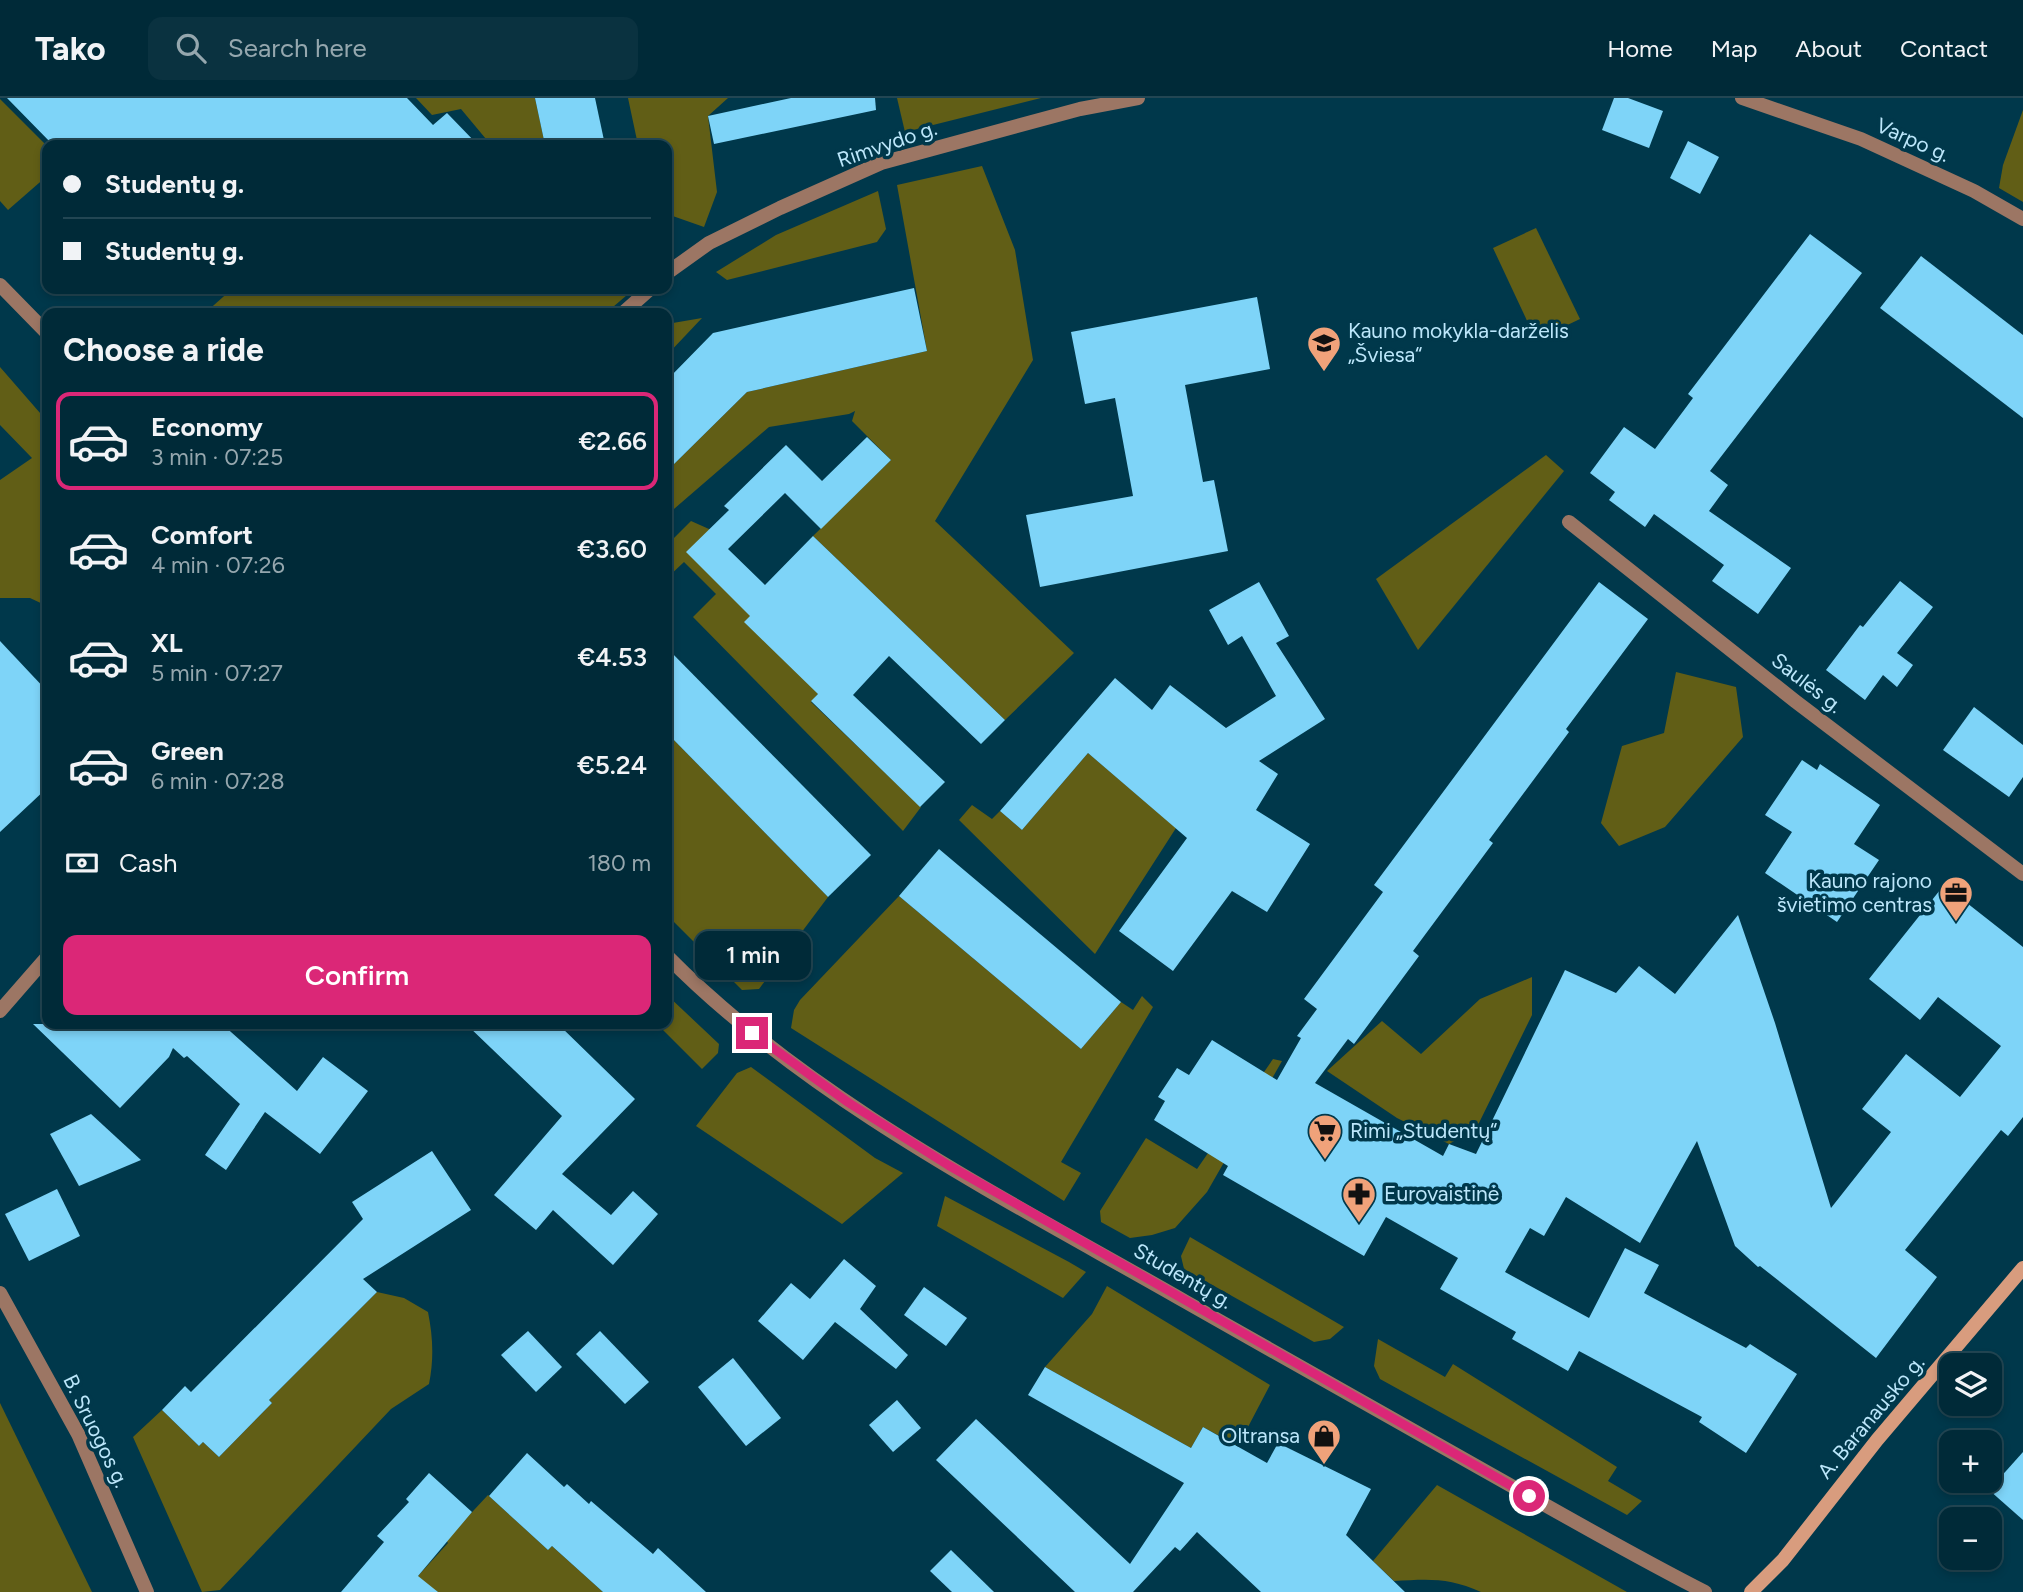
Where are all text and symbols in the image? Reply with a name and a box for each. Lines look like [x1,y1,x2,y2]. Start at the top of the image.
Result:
search box [148,17,638,80]
text: Tako [35,29,106,68]
icon: search [172,29,210,67]
text: Search here [228,32,367,64]
text: Home [1607,34,1673,63]
text: Map [1711,34,1757,63]
text: About [1795,34,1862,63]
text: Contact [1900,34,1988,63]
street label: Varpo g. [1872,112,1954,167]
street label: Rimvydo g. [834,115,940,172]
text: Studentų g. [105,168,244,200]
text: Studentų g. [105,235,244,267]
place label: Kauno mokykla-darželis „Šviesa“ [1348,318,1569,367]
school or university icon: Kauno mokykla-darželis „Šviesa“ [1305,324,1343,373]
text: Choose a ride [63,331,264,369]
icon: car [67,410,130,473]
text: Economy [151,411,263,443]
text: €2.66 [579,425,647,457]
text: 3 min · 07:25 [151,443,283,471]
icon: car [67,518,130,581]
text: Comfort [151,519,253,551]
text: €3.60 [577,533,647,565]
text: 4 min · 07:26 [151,551,285,579]
icon: car [67,626,130,689]
text: XL [151,627,183,659]
text: €4.53 [578,641,647,673]
street label: Saulės g. [1767,647,1848,718]
text: 5 min · 07:27 [151,659,283,687]
icon: car [67,734,130,797]
text: Green [151,735,224,767]
text: €5.24 [577,749,647,781]
text: 6 min · 07:28 [151,767,285,795]
icon: cash [63,844,101,882]
text: Cash [119,847,178,879]
text: 180 m [587,849,651,877]
place label: Kauno rajono švietimo centras [1777,868,1932,917]
office icon: Kauno rajono švietimo centras [1937,874,1975,923]
callout: 1 min [694,932,810,981]
button: Confirm [63,935,651,1015]
text: 1 min [726,941,780,969]
route end [736,1017,768,1049]
supermarket icon: Rimi „Studentų“ [1306,1112,1344,1161]
place label: Rimi „Studentų“ [1350,1118,1497,1143]
pharmacy icon: Eurovaistinė [1340,1175,1378,1224]
place label: Eurovaistinė [1384,1181,1499,1206]
street label: Studentų g. [1130,1237,1237,1314]
street label: A. Baranausko g. [1812,1350,1929,1483]
map controls [1939,1353,2002,1570]
button: layers [1939,1353,2002,1416]
street label: B. Sruogos g. [58,1370,135,1491]
shop icon: Oltransa [1305,1417,1343,1466]
place label: Oltransa [1221,1423,1300,1448]
button: + [1939,1430,2002,1493]
route start [1513,1480,1545,1512]
button: − [1939,1507,2002,1570]

